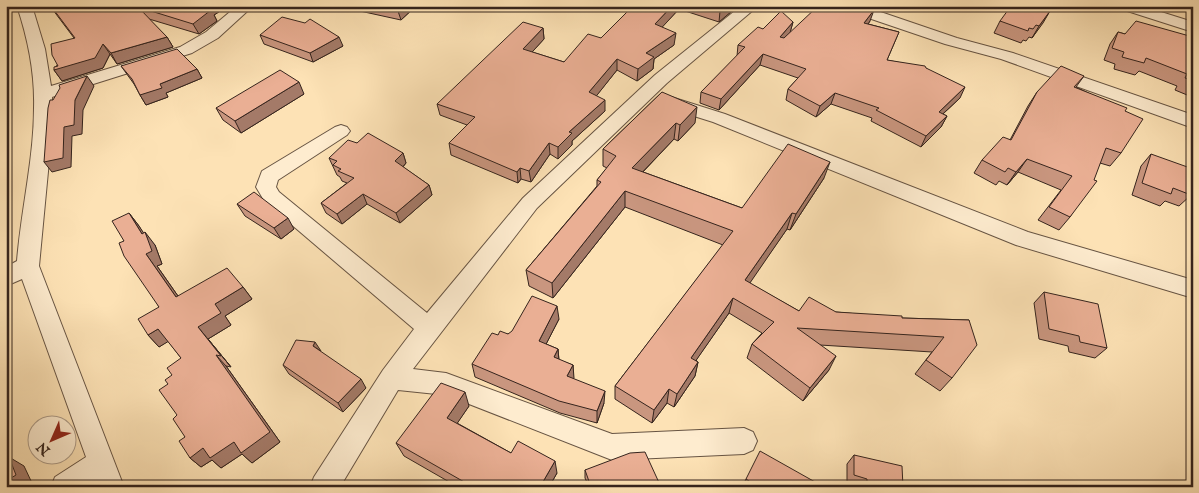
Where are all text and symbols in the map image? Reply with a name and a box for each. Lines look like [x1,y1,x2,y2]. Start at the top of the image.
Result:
north arrow [28,416,78,466]
text: N [33,438,55,460]

